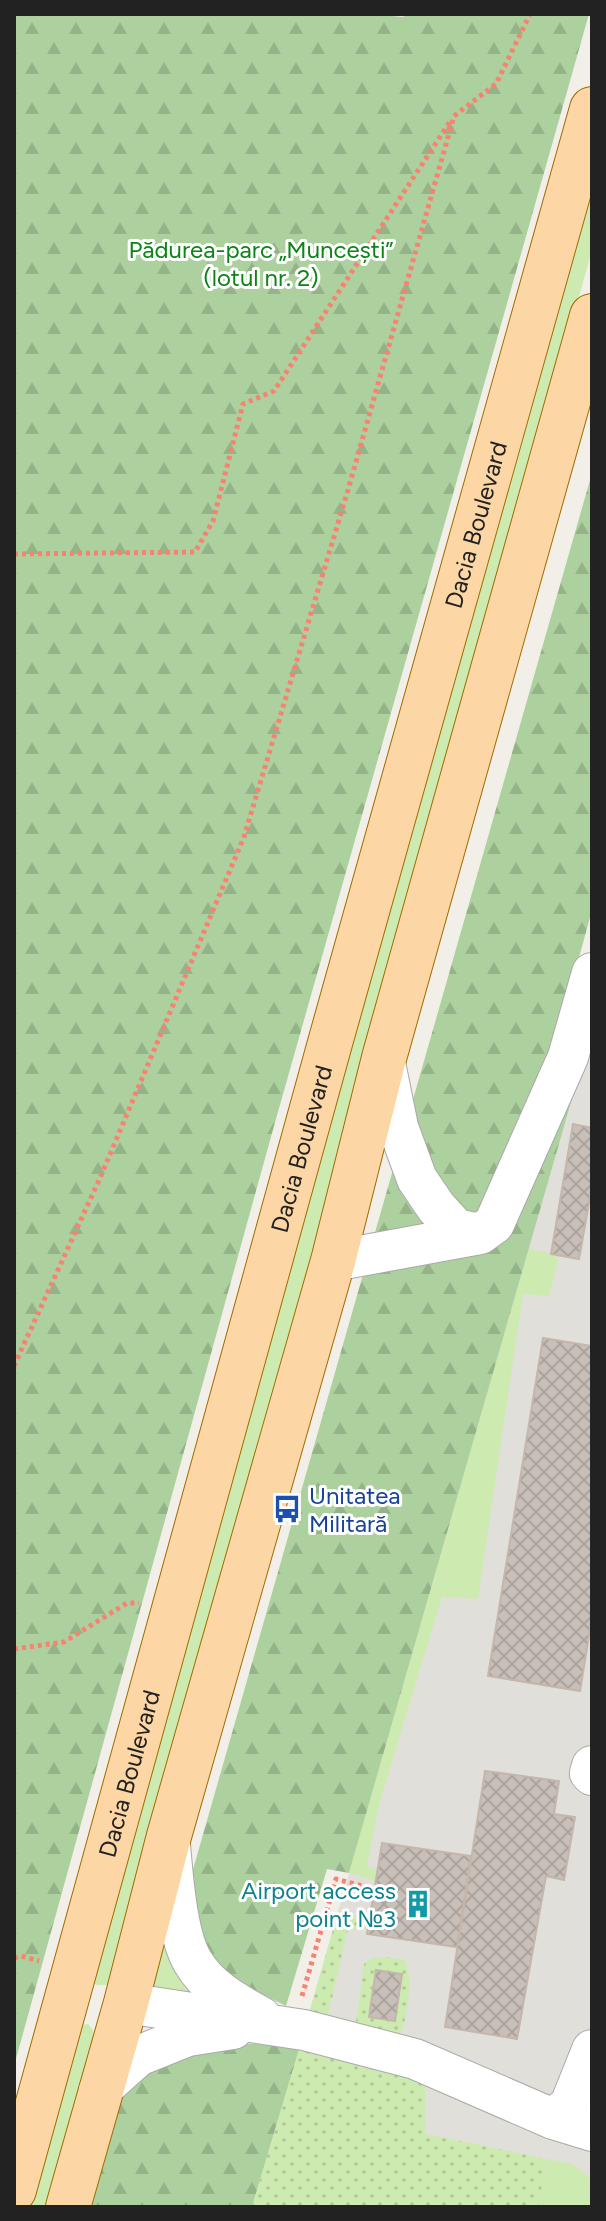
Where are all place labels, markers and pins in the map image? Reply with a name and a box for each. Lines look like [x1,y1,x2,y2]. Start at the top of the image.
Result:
place label: Unitatea Militară [309,1481,401,1538]
bus stop icon: Unitatea Militară [272,1494,302,1524]
place label: Airport access point №3 [241,1876,396,1933]
building icon: Airport access point №3 [403,1889,433,1919]

